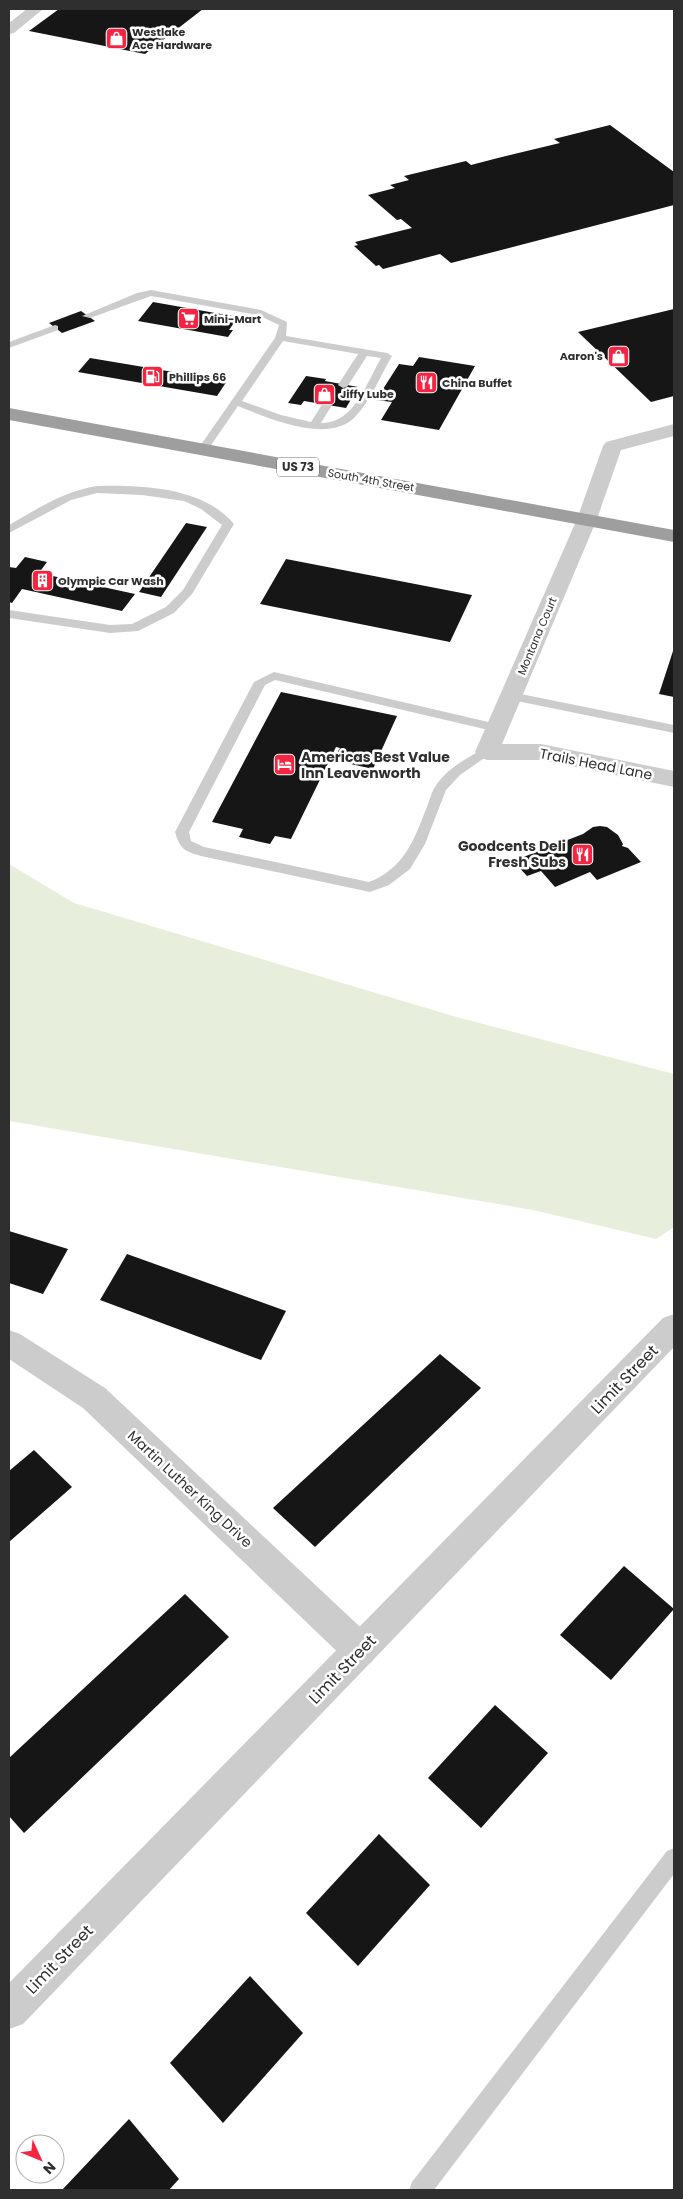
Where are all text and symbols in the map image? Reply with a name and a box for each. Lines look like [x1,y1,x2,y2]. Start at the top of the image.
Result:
place label: Westlake Ace Hardware [132,24,212,53]
shop icon: Westlake Ace Hardware [104,26,128,50]
supermarket icon: Mini-Mart [176,307,200,331]
place label: Mini-Mart [204,311,262,327]
shop icon: Aaron's [607,344,631,368]
place label: Aaron's [560,348,603,364]
fuel station icon: Phillips 66 [141,365,165,389]
place label: Phillips 66 [169,369,226,385]
restaurant icon: China Buffet [414,371,438,395]
place label: China Buffet [442,375,513,391]
shop icon: Jiffy Lube [312,382,336,406]
place label: Jiffy Lube [340,386,394,402]
road number: US 73 [277,458,319,477]
street label: South 4th Street [326,465,416,495]
building icon: Olympic Car Wash [30,569,54,593]
place label: Olympic Car Wash [58,573,164,589]
street label: Montana Court [513,595,561,677]
street label: Trails Head Lane [538,743,654,785]
place label: Americas Best Value Inn Leavenworth [301,747,450,783]
hotel icon: Americas Best Value Inn Leavenworth [273,753,297,777]
place label: Goodcents Deli Fresh Subs [458,836,566,872]
restaurant icon: Goodcents Deli Fresh Subs [570,842,594,866]
street label: Limit Street [585,1340,663,1419]
street label: Martin Luther King Drive [123,1426,257,1552]
street label: Limit Street [303,1630,381,1709]
street label: Limit Street [20,1920,98,1999]
north arrow [15,2134,65,2184]
text: N [39,2157,60,2179]

